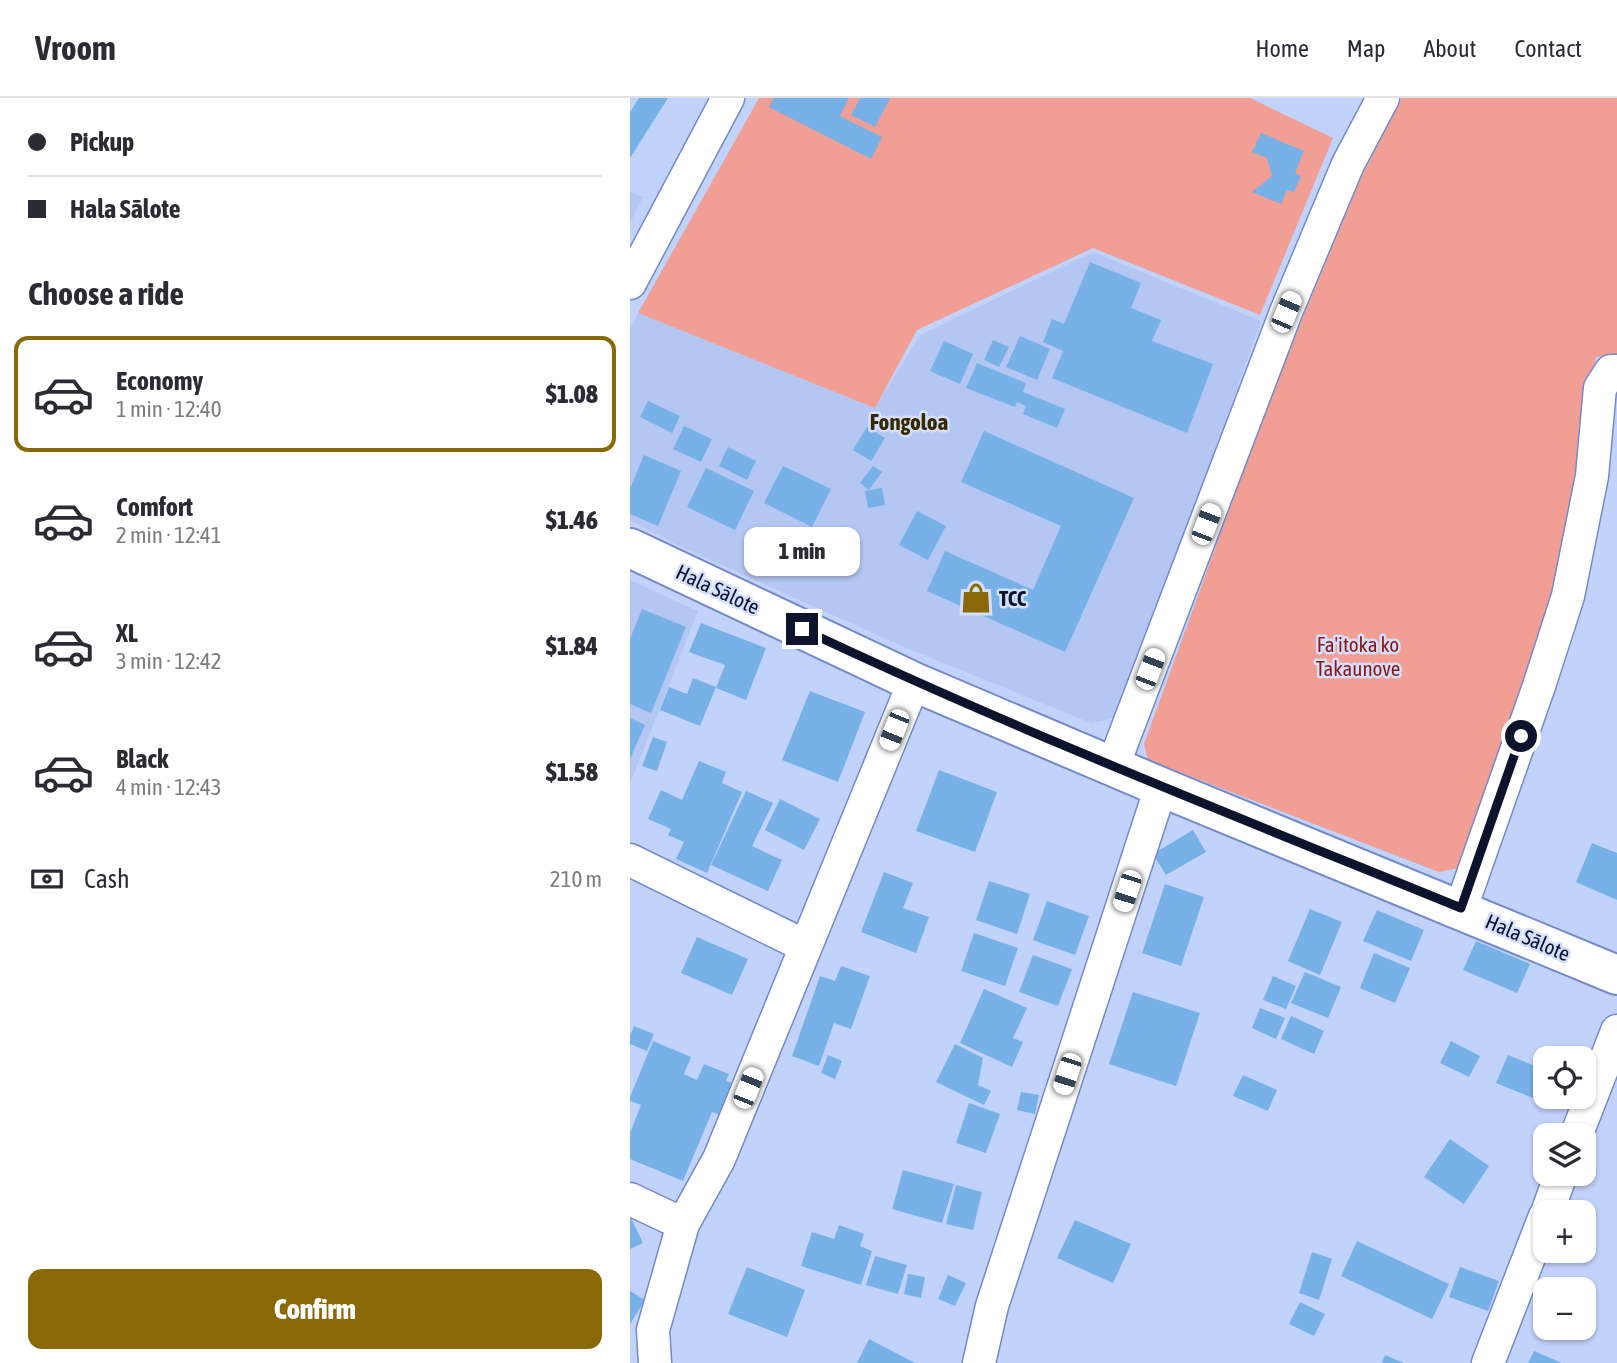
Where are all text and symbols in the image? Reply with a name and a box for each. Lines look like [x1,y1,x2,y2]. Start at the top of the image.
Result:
text: Vroom [35,29,116,67]
text: Home [1255,35,1309,62]
text: Map [1347,35,1385,62]
text: About [1423,35,1476,62]
text: Contact [1514,35,1582,62]
text: Pickup [70,127,134,157]
text: Hala Sālote [70,194,181,224]
text: Choose a ride [28,275,184,312]
car [1269,289,1304,335]
icon: car [32,363,95,426]
text: Economy [116,366,203,396]
text: $1.08 [546,379,598,409]
text: 1 min · 12:40 [116,396,222,422]
district label: Fongoloa [870,409,948,435]
icon: car [32,489,95,552]
text: Comfort [116,492,193,522]
car [1189,501,1224,547]
text: $1.46 [546,505,598,535]
text: 2 min · 12:41 [116,522,222,548]
callout: 1 min [744,528,860,576]
text: 1 min [779,538,825,564]
street label: Hala Sālote [672,559,764,619]
shop icon: TCC [959,581,993,615]
place label: TCC [999,586,1027,610]
route end [786,613,818,645]
icon: car [32,615,95,678]
text: XL [116,618,138,648]
text: $1.84 [546,631,598,661]
park label: Fa'itoka ko Takaunove [1316,632,1400,680]
car [1133,646,1168,692]
text: 3 min · 12:42 [116,648,222,674]
car [877,707,912,753]
route start [1505,720,1537,752]
icon: car [32,741,95,804]
text: Black [116,744,168,774]
text: $1.58 [546,757,598,787]
text: 4 min · 12:43 [116,774,222,800]
icon: cash [28,860,66,898]
text: Cash [84,864,130,894]
text: 210 m [550,866,602,892]
car [1111,868,1144,914]
street label: Hala Sālote [1482,908,1574,966]
map controls [1533,1046,1596,1340]
button: locate [1533,1046,1596,1109]
car [1051,1051,1084,1097]
car [731,1065,766,1111]
button: layers [1533,1123,1596,1186]
button: + [1533,1200,1596,1263]
button: Confirm [28,1269,602,1349]
button: − [1533,1277,1596,1340]

